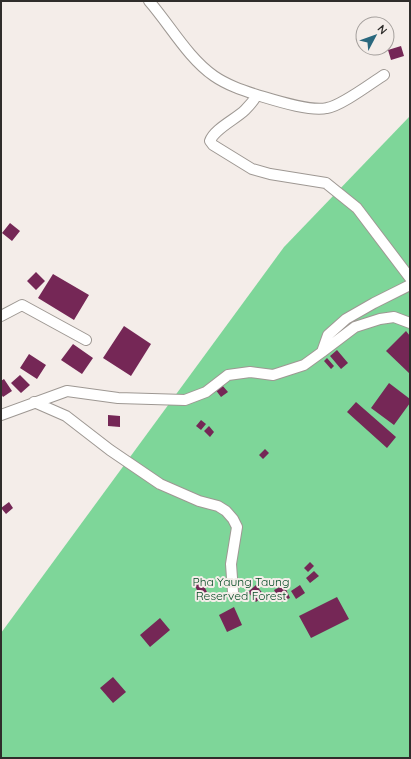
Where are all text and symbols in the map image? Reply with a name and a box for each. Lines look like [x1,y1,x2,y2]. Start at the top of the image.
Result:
north arrow [355,16,395,56]
text: N [375,22,390,37]
park label: Pha Yaung Taung Reserved Forest [193,574,289,603]

